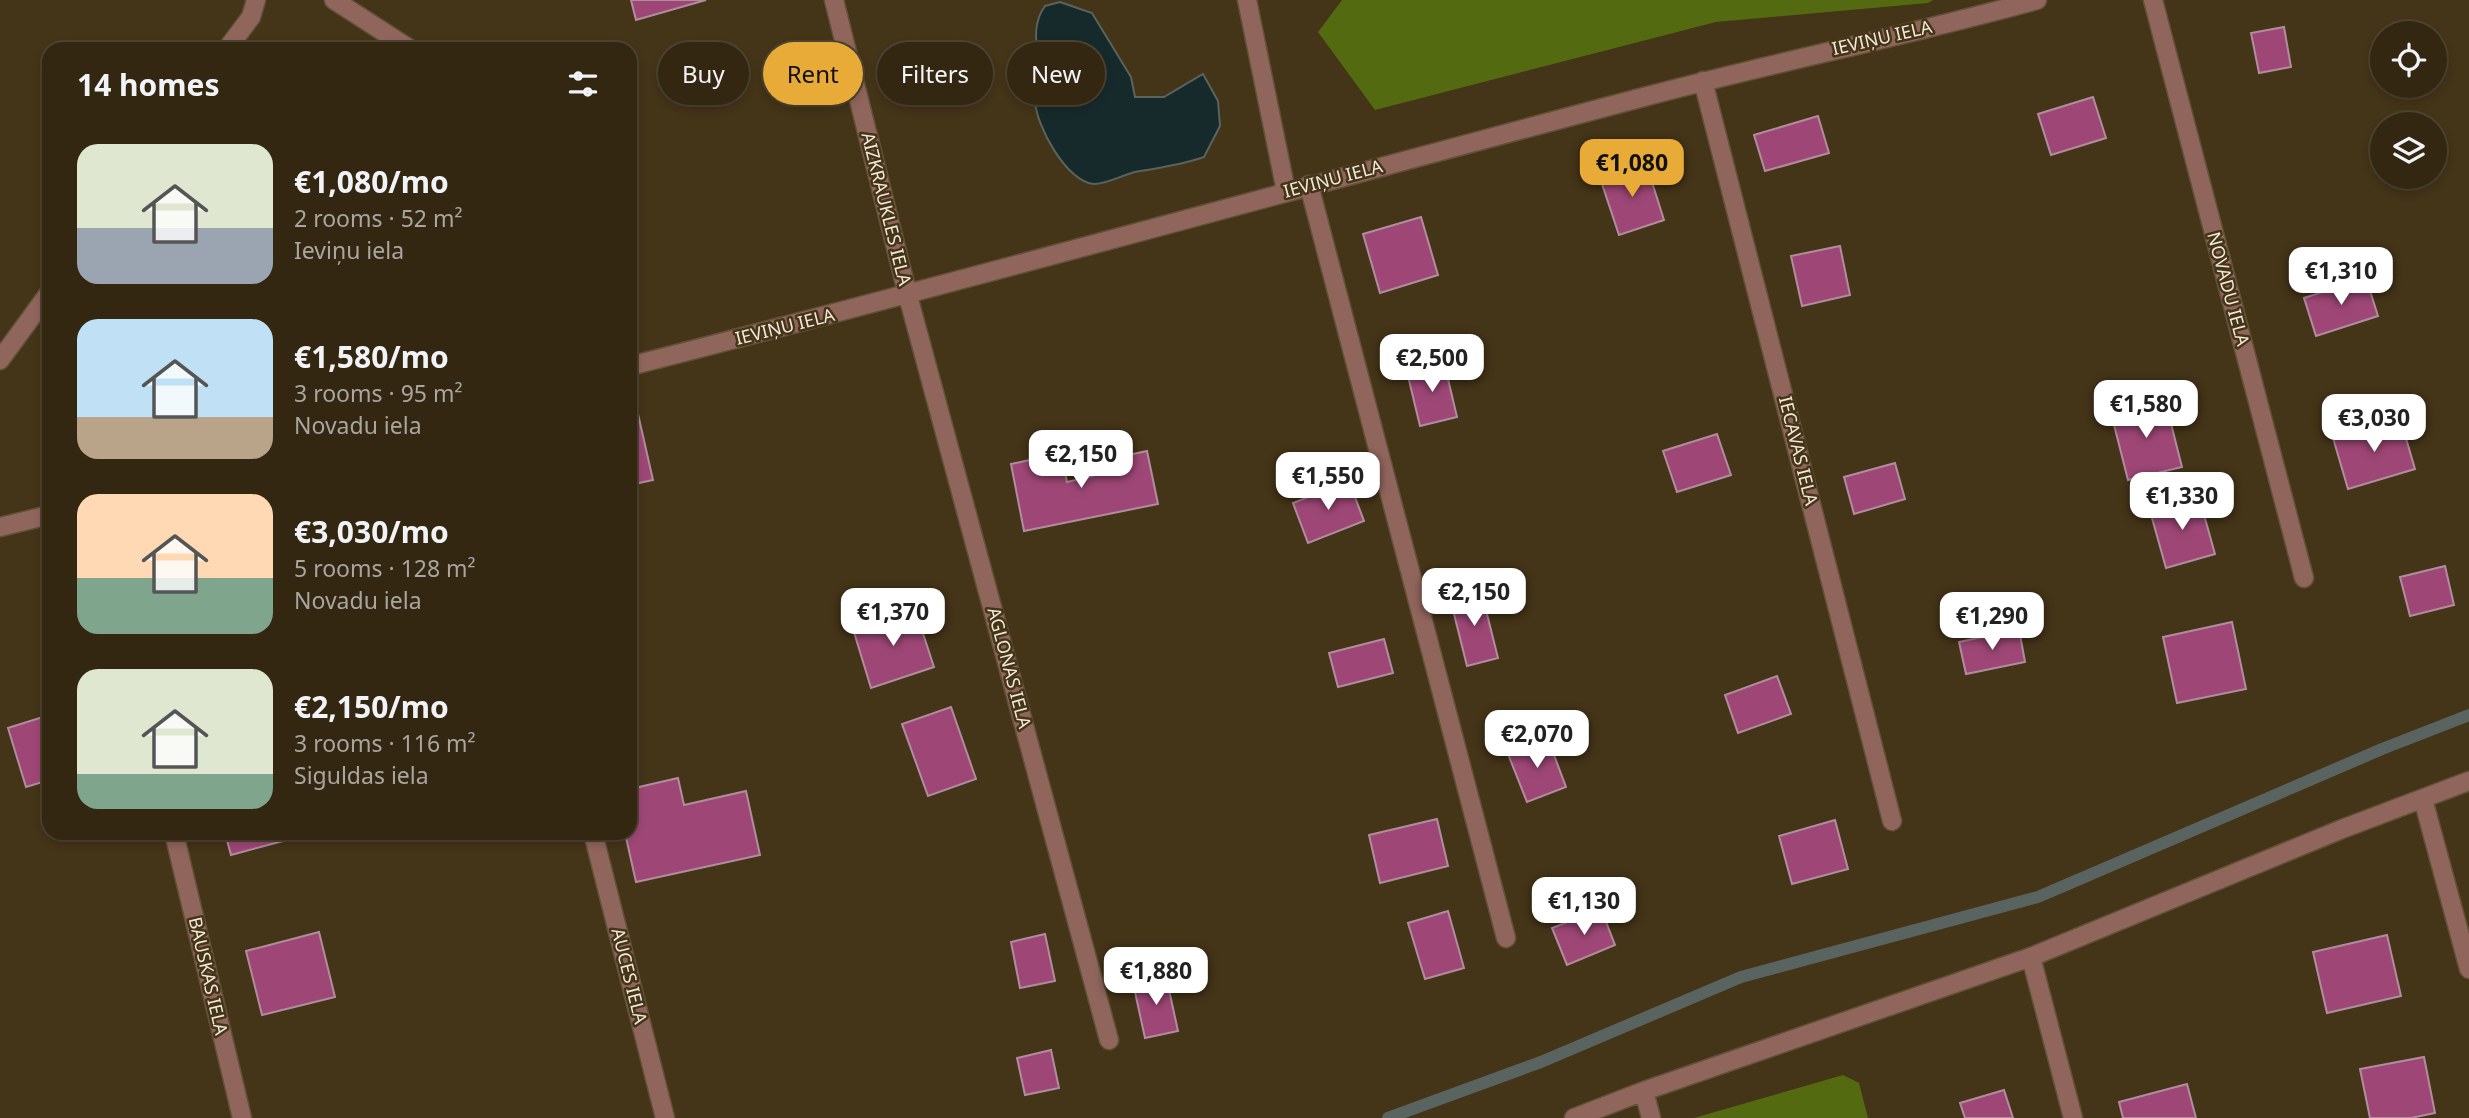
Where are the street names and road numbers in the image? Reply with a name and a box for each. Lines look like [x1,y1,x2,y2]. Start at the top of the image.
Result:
street label: IEVIŅU IELA [1830,14,1934,60]
street label: AIZKRAUKLES IELA [856,130,918,288]
street label: IEVIŅU IELA [1281,153,1385,203]
street label: NOVADU IELA [2202,229,2256,349]
street label: IEVIŅU IELA [733,302,837,350]
street label: IECAVAS IELA [1774,394,1824,508]
street label: AGLONAS IELA [982,605,1038,731]
street label: BAUSKAS IELA [184,914,234,1038]
street label: AUCES IELA [607,925,654,1027]

